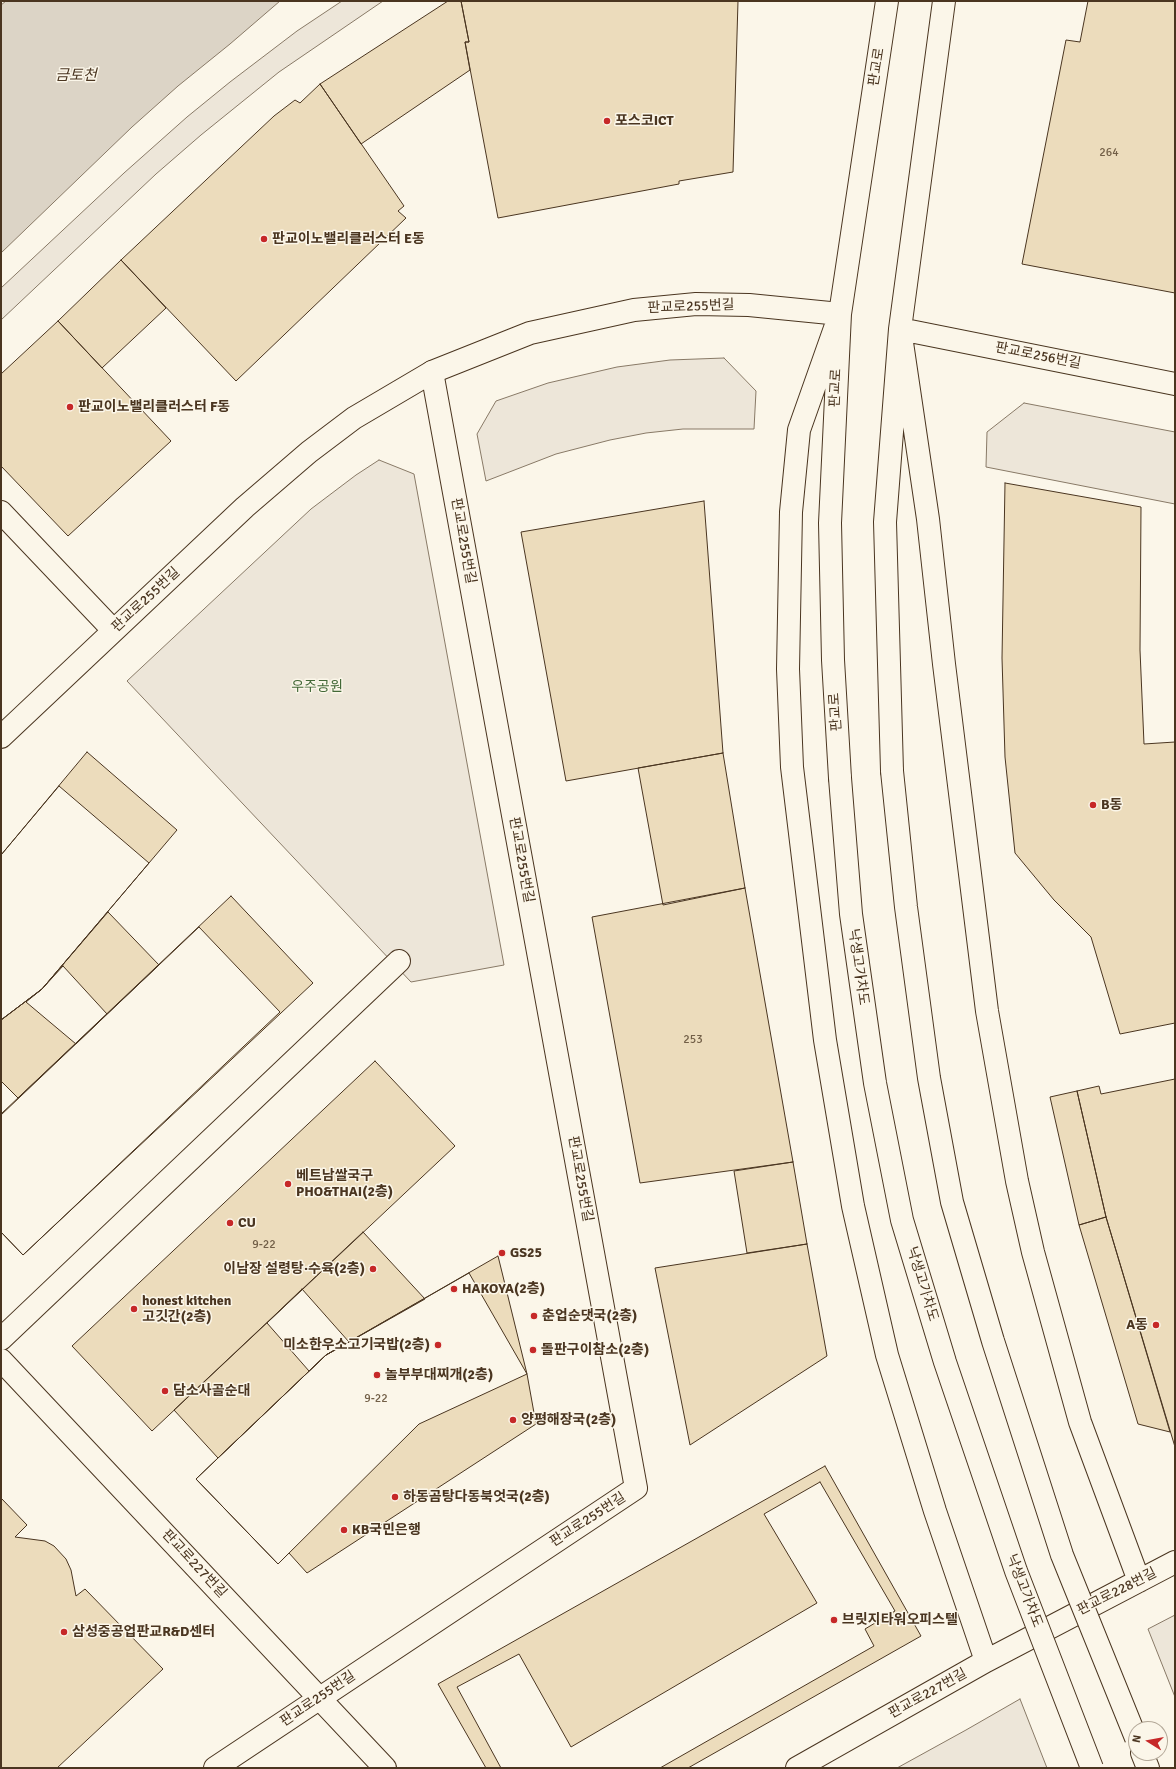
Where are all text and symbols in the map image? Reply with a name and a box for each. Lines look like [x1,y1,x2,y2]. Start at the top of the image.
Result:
street label: 판교로 [866,47,888,87]
water label: 금토천 [55,67,97,85]
place label: 포스코ICT [615,113,674,129]
marker: 포스코ICT [602,116,612,126]
house number: 264 [1099,146,1119,160]
place label: 판교이노밸리클러스터 E동 [272,231,425,247]
marker: 판교이노밸리클러스터 E동 [259,234,269,244]
street label: 판교로255번길 [647,297,735,317]
street label: 판교로256번길 [994,339,1082,373]
street label: 판교로 [827,368,845,408]
place label: 판교이노밸리클러스터 F동 [78,399,230,415]
marker: 판교이노밸리클러스터 F동 [65,402,75,412]
street label: 판교로255번길 [447,497,479,585]
street label: 판교로255번길 [108,564,184,636]
park label: 우주공원 [291,679,343,695]
street label: 판교로 [826,692,846,732]
place label: B동 [1101,797,1122,813]
marker: B동 [1088,800,1098,810]
street label: 판교로255번길 [505,816,537,904]
street label: 낙생고가차도 [844,928,872,1006]
house number: 253 [683,1033,703,1047]
street label: 판교로255번길 [564,1135,596,1223]
place label: 베트남쌀국구 PHO&THAI(2층) [296,1168,393,1200]
marker: 베트남쌀국구 PHO&THAI(2층) [283,1179,293,1189]
place label: CU [238,1215,256,1231]
marker: CU [225,1218,235,1228]
house number: 9-22 [252,1238,276,1252]
place label: GS25 [510,1245,542,1261]
street label: 낙생고가차도 [903,1245,941,1323]
marker: GS25 [497,1248,507,1258]
place label: 이남장 설령탕·수육(2층) [223,1261,365,1277]
marker: 이남장 설령탕·수육(2층) [368,1264,378,1274]
place label: HAKOYA(2층) [462,1281,545,1297]
marker: HAKOYA(2층) [449,1284,459,1294]
place label: honest kitchen 고깃간(2층) [142,1293,231,1326]
marker: honest kitchen 고깃간(2층) [129,1304,139,1314]
place label: 춘업순댓국(2층) [542,1308,637,1324]
marker: 춘업순댓국(2층) [529,1311,539,1321]
place label: A동 [1126,1317,1148,1333]
marker: A동 [1151,1320,1161,1330]
place label: 미소한우소고기국밥(2층) [283,1337,430,1353]
marker: 미소한우소고기국밥(2층) [433,1340,443,1350]
place label: 돌판구이참소(2층) [541,1342,649,1358]
marker: 돌판구이참소(2층) [528,1345,538,1355]
place label: 놀부부대찌개(2층) [385,1367,493,1383]
marker: 놀부부대찌개(2층) [372,1370,382,1380]
place label: 담소사골순대 [173,1383,250,1399]
marker: 담소사골순대 [160,1386,170,1396]
house number: 9-22 [364,1392,388,1406]
place label: 양평해장국(2층) [521,1412,616,1428]
marker: 양평해장국(2층) [508,1415,518,1425]
place label: 하동곰탕다동북엇국(2층) [403,1489,550,1505]
street label: 판교로255번길 [547,1489,629,1551]
marker: 하동곰탕다동북엇국(2층) [390,1492,400,1502]
place label: KB국민은행 [352,1522,421,1538]
marker: KB국민은행 [339,1525,349,1535]
street label: 판교로227번길 [158,1526,230,1602]
street label: 낙생고가차도 [1002,1552,1046,1630]
street label: 판교로228번길 [1074,1565,1160,1619]
place label: 브릿지타워오피스텔 [842,1612,958,1628]
marker: 브릿지타워오피스텔 [829,1615,839,1625]
place label: 삼성중공업판교R&D센터 [72,1624,215,1640]
marker: 삼성중공업판교R&D센터 [59,1627,69,1637]
street label: 판교로227번길 [886,1666,970,1722]
street label: 판교로255번길 [277,1668,359,1730]
north arrow [1128,1721,1168,1761]
text: N [1130,1734,1144,1744]

